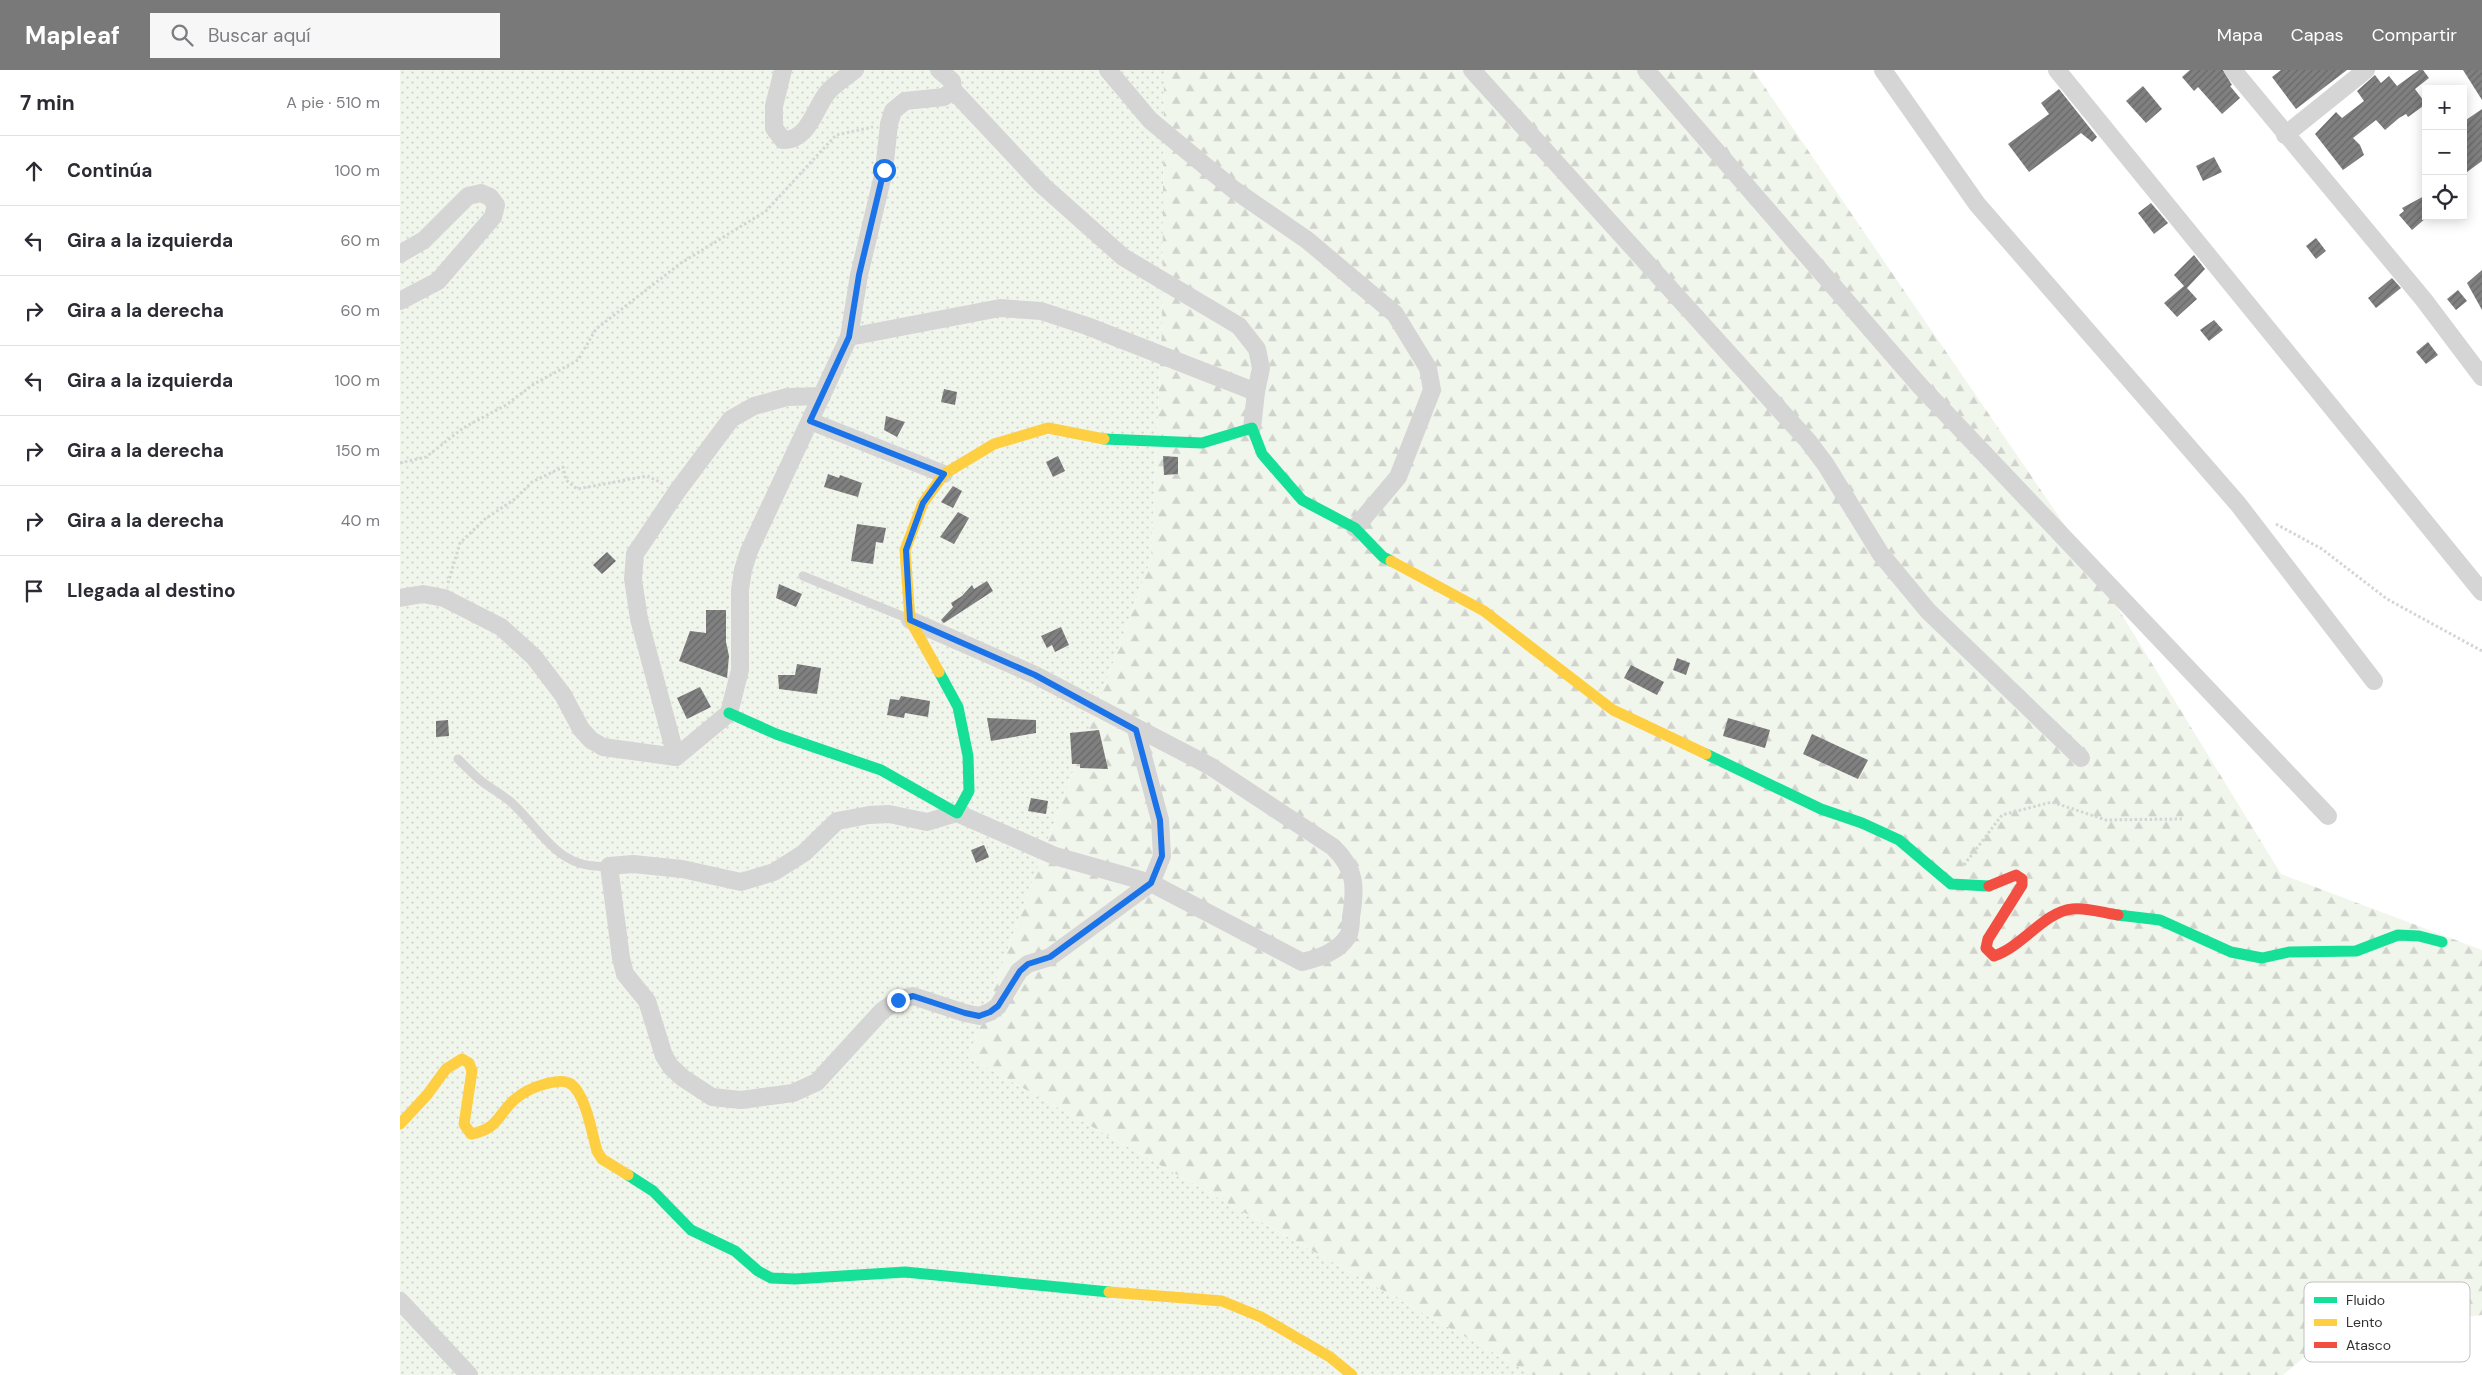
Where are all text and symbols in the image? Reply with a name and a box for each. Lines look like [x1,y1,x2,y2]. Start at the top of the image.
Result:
search box [150,13,500,58]
text: Mapleaf [25,20,120,51]
icon: search [168,21,196,49]
text: Buscar aquí [208,23,310,48]
text: Mapa [2217,23,2263,47]
text: Capas [2291,23,2344,47]
text: Compartir [2372,23,2457,47]
map controls [2422,85,2467,220]
button: + [2422,85,2467,130]
text: 7 min [20,89,75,117]
text: A pie · 510 m [286,92,380,113]
button: − [2422,130,2467,175]
icon: ahead [20,157,48,185]
text: Continúa [67,158,152,183]
route start [873,159,896,182]
text: 100 m [335,160,380,181]
button: locate [2422,175,2467,220]
icon: left [20,227,48,255]
text: Gira a la izquierda [67,228,233,253]
text: 60 m [340,230,380,251]
icon: right [20,297,48,325]
text: Gira a la derecha [67,298,224,323]
text: 60 m [340,300,380,321]
icon: left [20,367,48,395]
text: Gira a la izquierda [67,368,233,393]
text: 100 m [335,370,380,391]
icon: right [20,437,48,465]
text: Gira a la derecha [67,438,224,463]
text: 150 m [336,440,380,461]
icon: right [20,507,48,535]
text: Gira a la derecha [67,508,224,533]
text: 40 m [341,510,380,531]
icon: arrive [20,577,48,605]
text: Llegada al destino [67,578,236,603]
route end [887,989,910,1012]
legend [2304,1282,2470,1362]
text: Fluido [2346,1291,2385,1309]
text: Lento [2346,1313,2383,1331]
text: Atasco [2346,1336,2391,1354]

